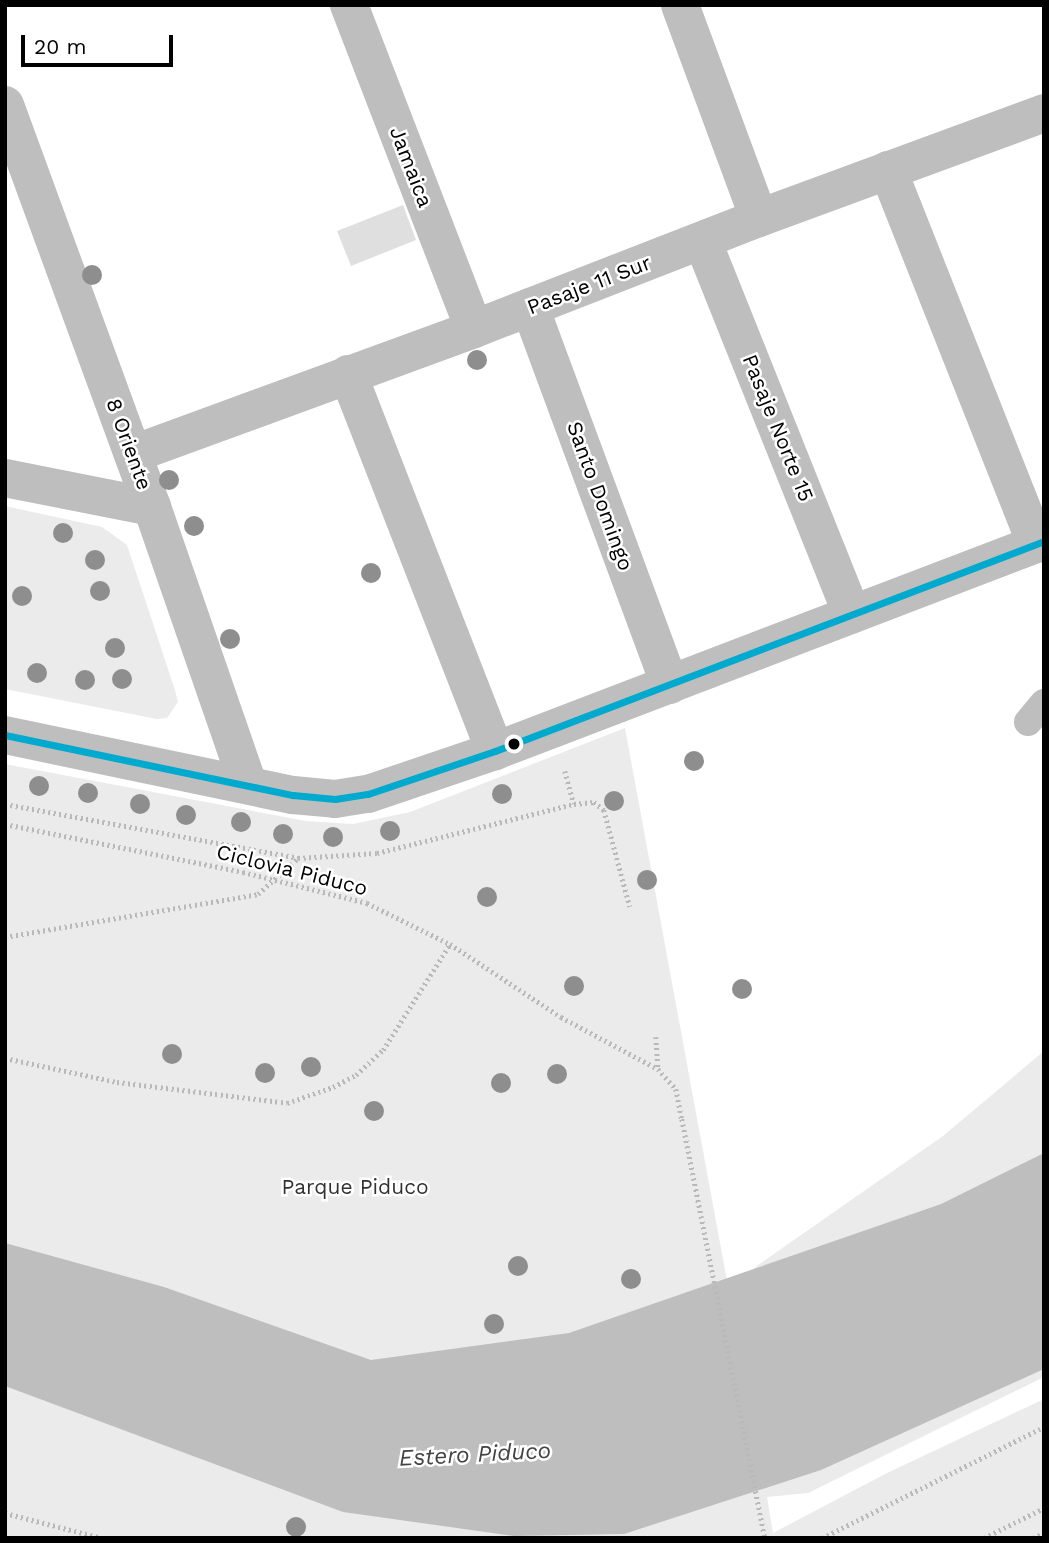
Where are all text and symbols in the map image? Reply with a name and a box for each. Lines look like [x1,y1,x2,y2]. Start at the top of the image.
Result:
scale bar [24,21,177,65]
text: 20 m [34,34,86,59]
street label: Jamaica [384,123,438,211]
street label: Pasaje 11 Sur [523,250,655,320]
street label: Pasaje Norte 15 [737,351,819,505]
street label: 8 Oriente [101,395,157,493]
street label: Santo Domingo [561,418,639,574]
unlabelled marker [507,737,521,751]
street label: Ciclovia Piduco [214,839,370,901]
park label: Parque Piduco [281,1174,429,1200]
water label: Estero Piduco [398,1437,552,1473]

